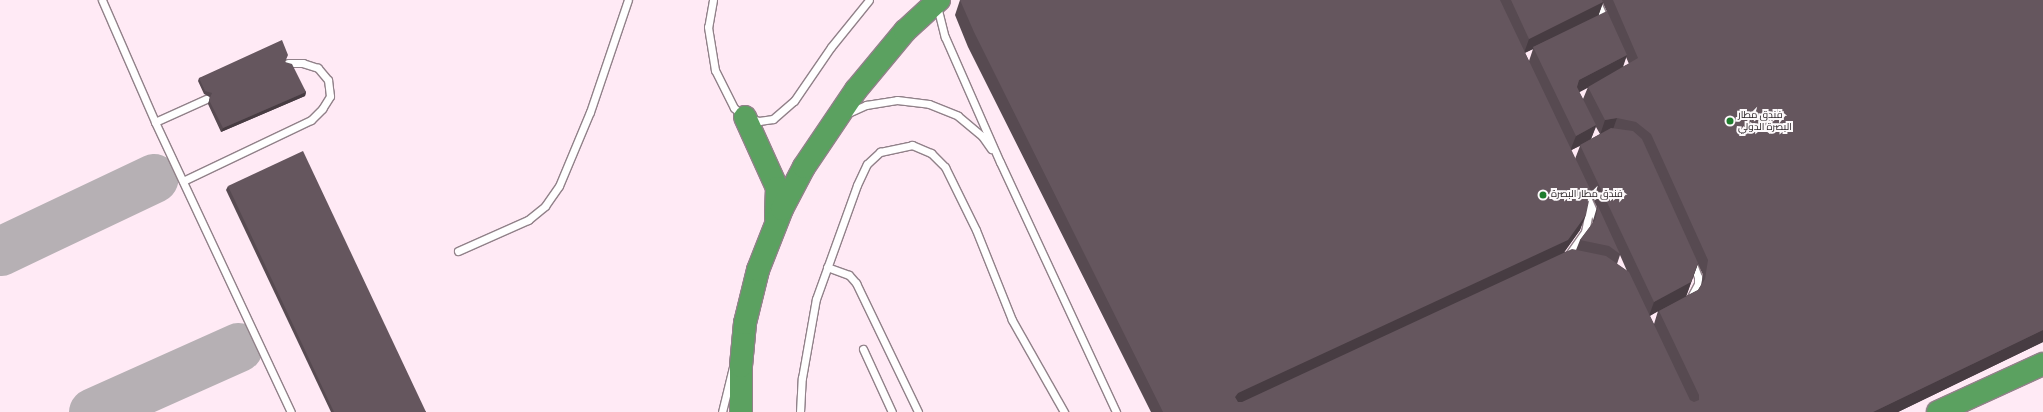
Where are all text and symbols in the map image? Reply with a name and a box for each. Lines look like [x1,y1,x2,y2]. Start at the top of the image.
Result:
place label: فندق مطار البصرة الدولي [1738,109,1792,132]
marker: فندق مطار البصرة الدولي [1725,116,1735,126]
place label: فندق مطار البصرة [1551,189,1623,201]
marker: فندق مطار البصرة [1538,190,1548,200]

